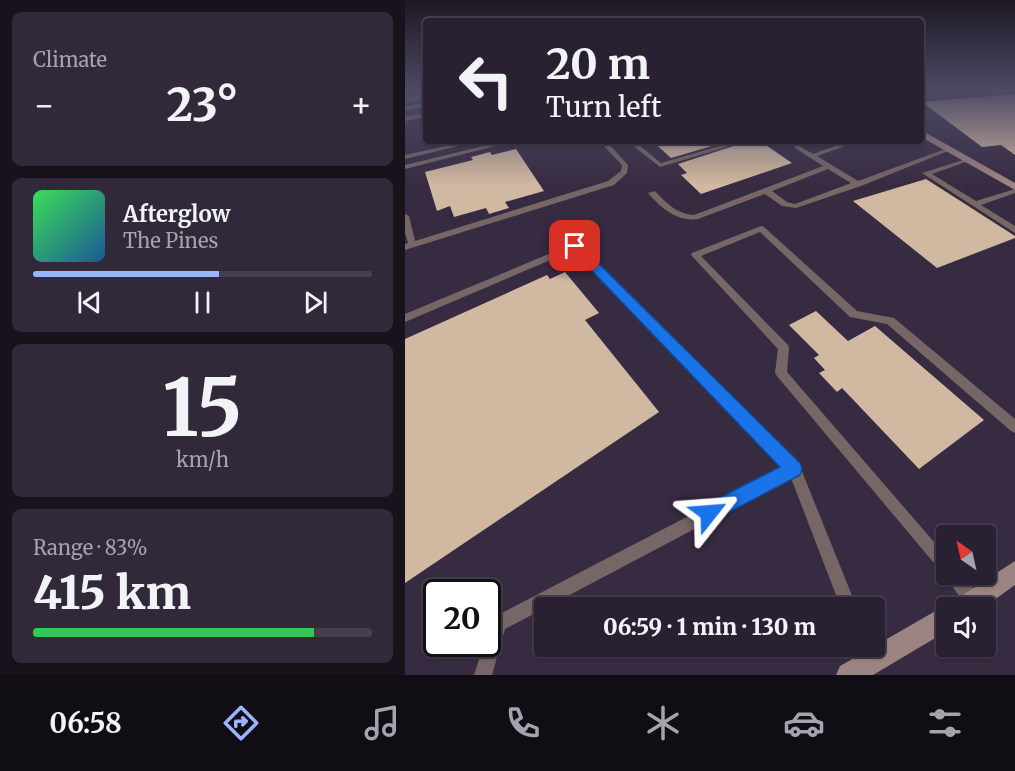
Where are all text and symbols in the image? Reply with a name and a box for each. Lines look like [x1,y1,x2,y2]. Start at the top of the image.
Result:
text: 20 m [546,38,650,90]
icon: left [447,42,525,120]
text: Climate [33,47,107,72]
text: 23° [167,77,238,133]
text: − [33,85,55,126]
text: + [350,85,372,126]
text: Turn left [546,90,661,124]
text: Afterglow [123,200,230,228]
pin [549,220,600,271]
text: The Pines [123,228,218,253]
icon: arrive [558,229,591,262]
icon: previous [73,286,106,319]
icon: pause [186,286,219,319]
icon: next [299,286,332,319]
text: 15 [163,359,242,457]
text: km/h [176,447,229,472]
position arrow [677,481,741,545]
north arrow [936,525,996,585]
map controls [936,525,996,657]
text: Range · 83% [33,535,147,560]
text: 415 km [33,565,191,621]
speed limit sign: 20 [423,579,501,657]
button: sound [936,597,996,657]
text: 06:59 · 1 min · 130 m [603,613,816,641]
icon: directions [220,702,262,744]
icon: music [361,702,403,744]
icon: phone [502,702,544,744]
icon: climate [642,702,684,744]
icon: car [783,702,825,744]
icon: filters [924,702,966,744]
text: 06:58 [49,706,122,740]

